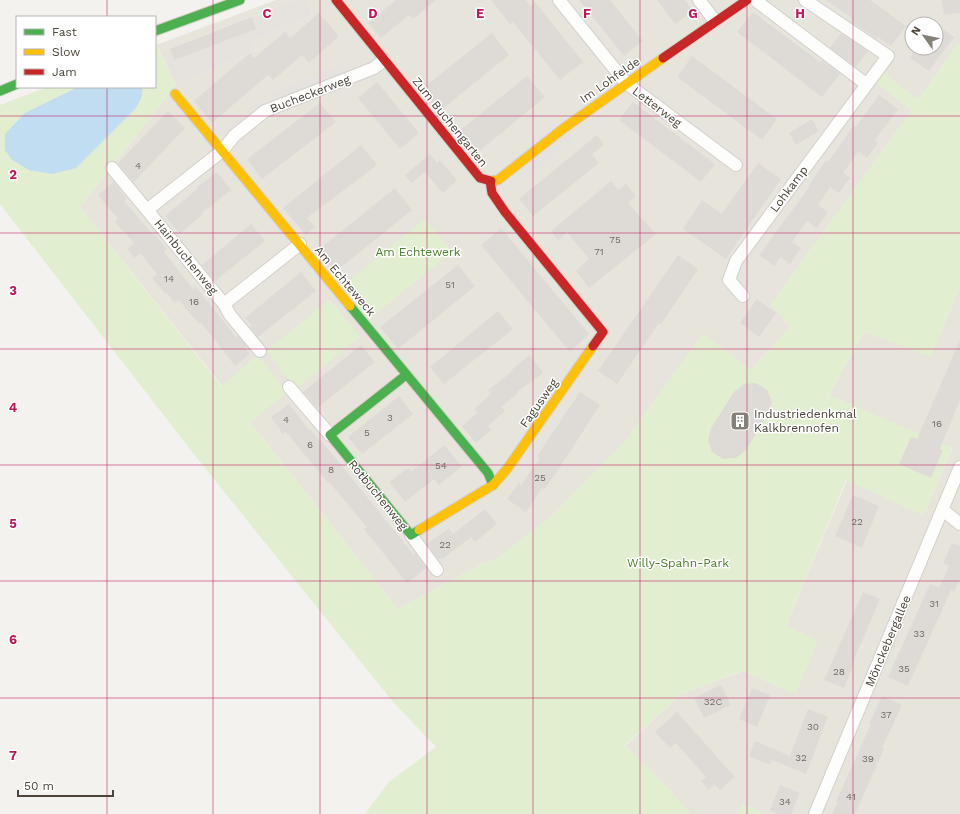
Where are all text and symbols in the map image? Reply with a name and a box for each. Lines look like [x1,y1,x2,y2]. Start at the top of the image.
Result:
text: C [263,6,272,21]
text: D [368,6,378,21]
text: E [476,6,484,21]
text: F [583,6,591,21]
text: G [688,6,698,21]
text: H [795,6,805,21]
legend [16,16,156,88]
north arrow [904,16,944,56]
text: N [908,24,924,38]
text: Fast [52,25,77,39]
text: Slow [52,45,80,59]
street label: Im Lohfelde [577,54,643,106]
text: Jam [52,65,77,79]
street label: Bucheckerweg [268,72,353,116]
street label: Zum Buchengarten [410,74,490,170]
street label: Letterweg [630,84,685,130]
house number: 4 [135,160,141,171]
street label: Lohkamp [767,163,811,215]
text: 2 [9,167,17,182]
street label: Hainbuchenweg [151,217,221,298]
house number: 75 [609,234,621,245]
street label: Am Echteweck [312,243,378,319]
park label: Am Echtewerk [375,245,461,259]
house number: 71 [594,246,604,257]
house number: 14 [164,273,174,284]
house number: 51 [445,279,455,290]
text: 3 [9,283,17,298]
house number: 16 [189,296,199,307]
street label: Fagusweg [517,375,561,430]
text: 4 [9,400,18,415]
place label: Industriedenkmal Kalkbrennofen [754,407,857,435]
building icon: Industriedenkmal Kalkbrennofen [729,410,751,432]
house number: 3 [387,412,393,423]
house number: 4 [283,414,289,425]
house number: 16 [932,418,942,429]
house number: 5 [364,427,370,438]
house number: 6 [307,439,313,450]
street label: Rotbuchenweg [345,457,411,533]
house number: 54 [435,460,447,471]
house number: 8 [328,464,334,475]
house number: 25 [534,472,546,483]
text: 5 [9,516,17,531]
house number: 22 [851,516,863,527]
house number: 22 [439,539,451,550]
park label: Willy-Spahn-Park [627,556,729,570]
street label: Mönckebergallee [862,593,914,689]
house number: 31 [929,598,939,609]
house number: 33 [913,628,925,639]
text: 6 [9,632,17,647]
house number: 35 [898,663,910,674]
house number: 28 [833,666,845,677]
house number: 32C [704,696,722,707]
house number: 37 [880,709,892,720]
house number: 30 [807,721,819,732]
text: 7 [9,748,17,763]
house number: 32 [795,752,807,763]
house number: 39 [862,753,874,764]
scale bar [18,772,113,798]
text: 50 m [24,779,54,793]
house number: 41 [846,791,856,802]
house number: 34 [779,796,791,807]

